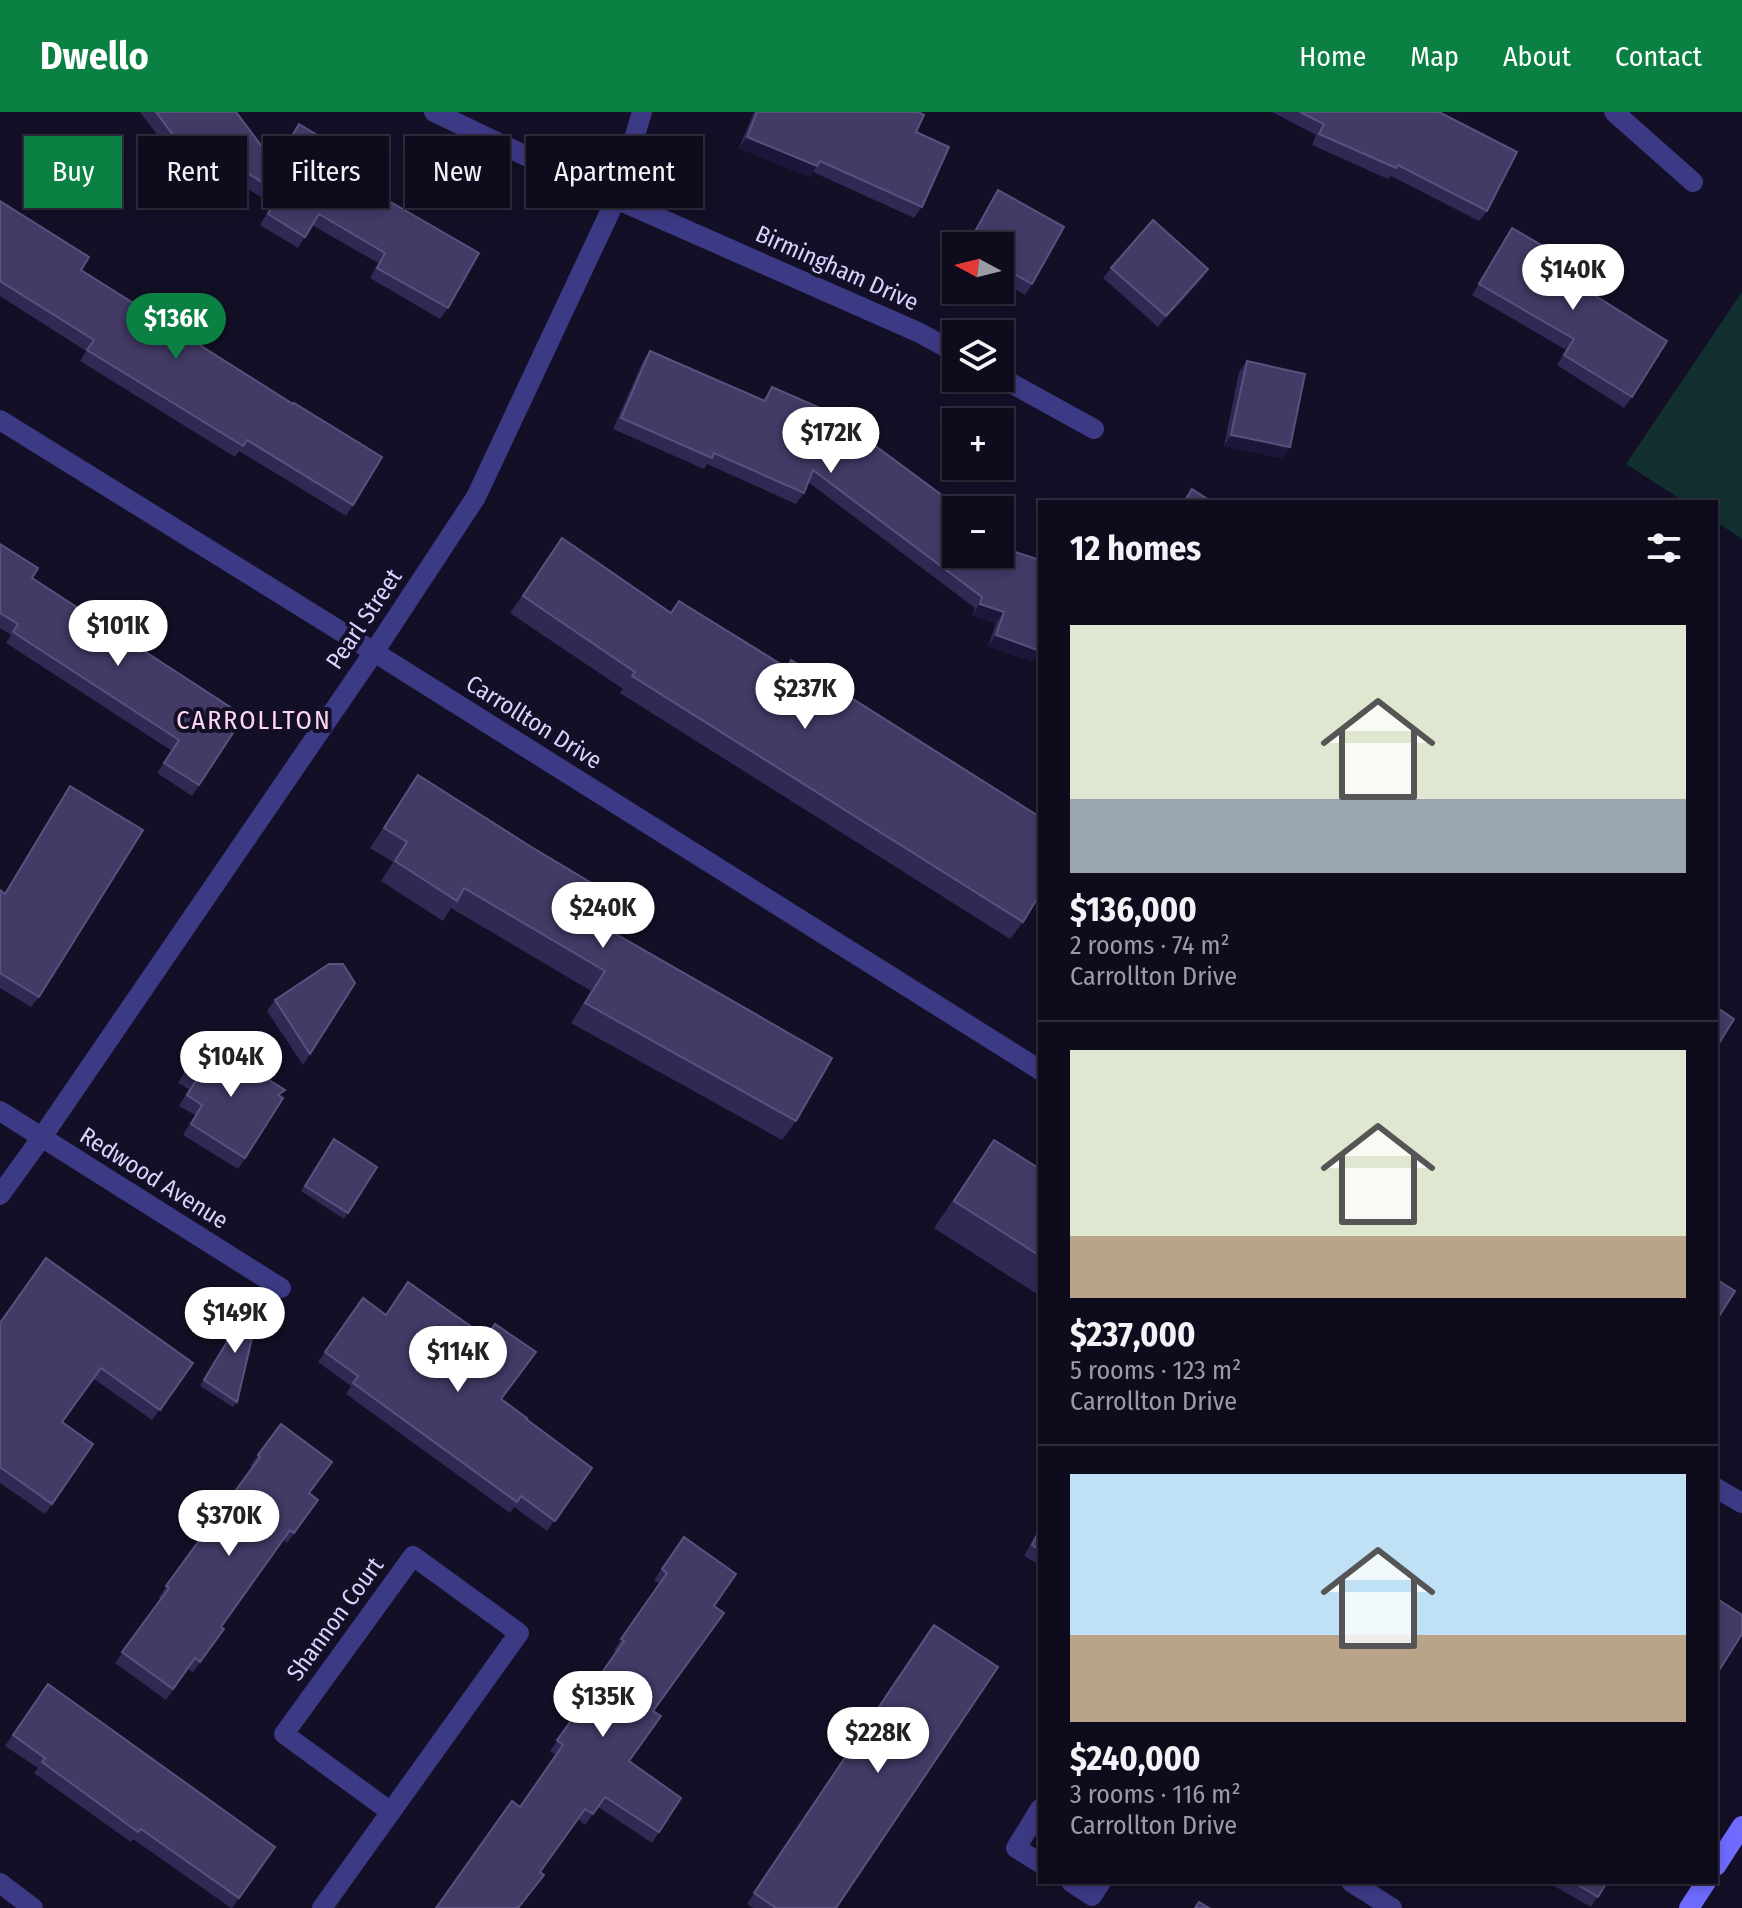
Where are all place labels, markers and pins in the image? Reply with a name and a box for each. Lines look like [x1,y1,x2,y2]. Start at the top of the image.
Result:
pin: $140K [1517,244,1629,312]
pin: $136K [120,293,232,361]
pin: $172K [775,407,887,475]
pin: $101K [62,600,174,668]
pin: $237K [749,663,861,731]
pin: $240K [547,882,659,950]
pin: $104K [175,1031,287,1099]
pin: $149K [179,1287,291,1355]
pin: $114K [402,1326,514,1394]
pin: $370K [173,1490,285,1558]
pin: $135K [547,1671,659,1739]
pin: $228K [822,1707,934,1775]

